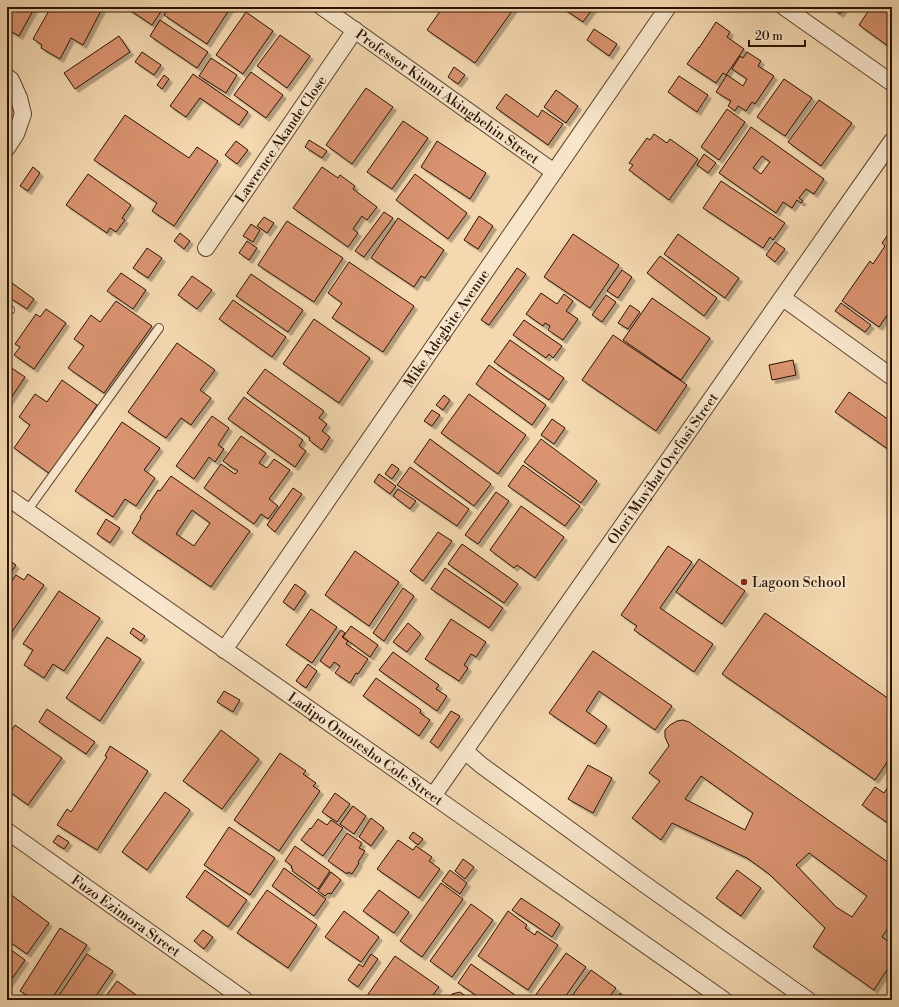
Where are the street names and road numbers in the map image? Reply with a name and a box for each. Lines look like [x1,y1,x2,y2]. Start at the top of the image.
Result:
street label: Professor Kiumi Akingbehin Street [352,26,542,169]
street label: Lawrence Akande Close [232,73,331,207]
street label: Mike Adegbite Avenue [400,266,494,391]
street label: Olori Muyibat Oyefusi Street [604,390,723,548]
street label: Ladipo Omotesho Cole Street [284,689,446,810]
street label: Fuzo Ezimora Street [67,871,184,961]

